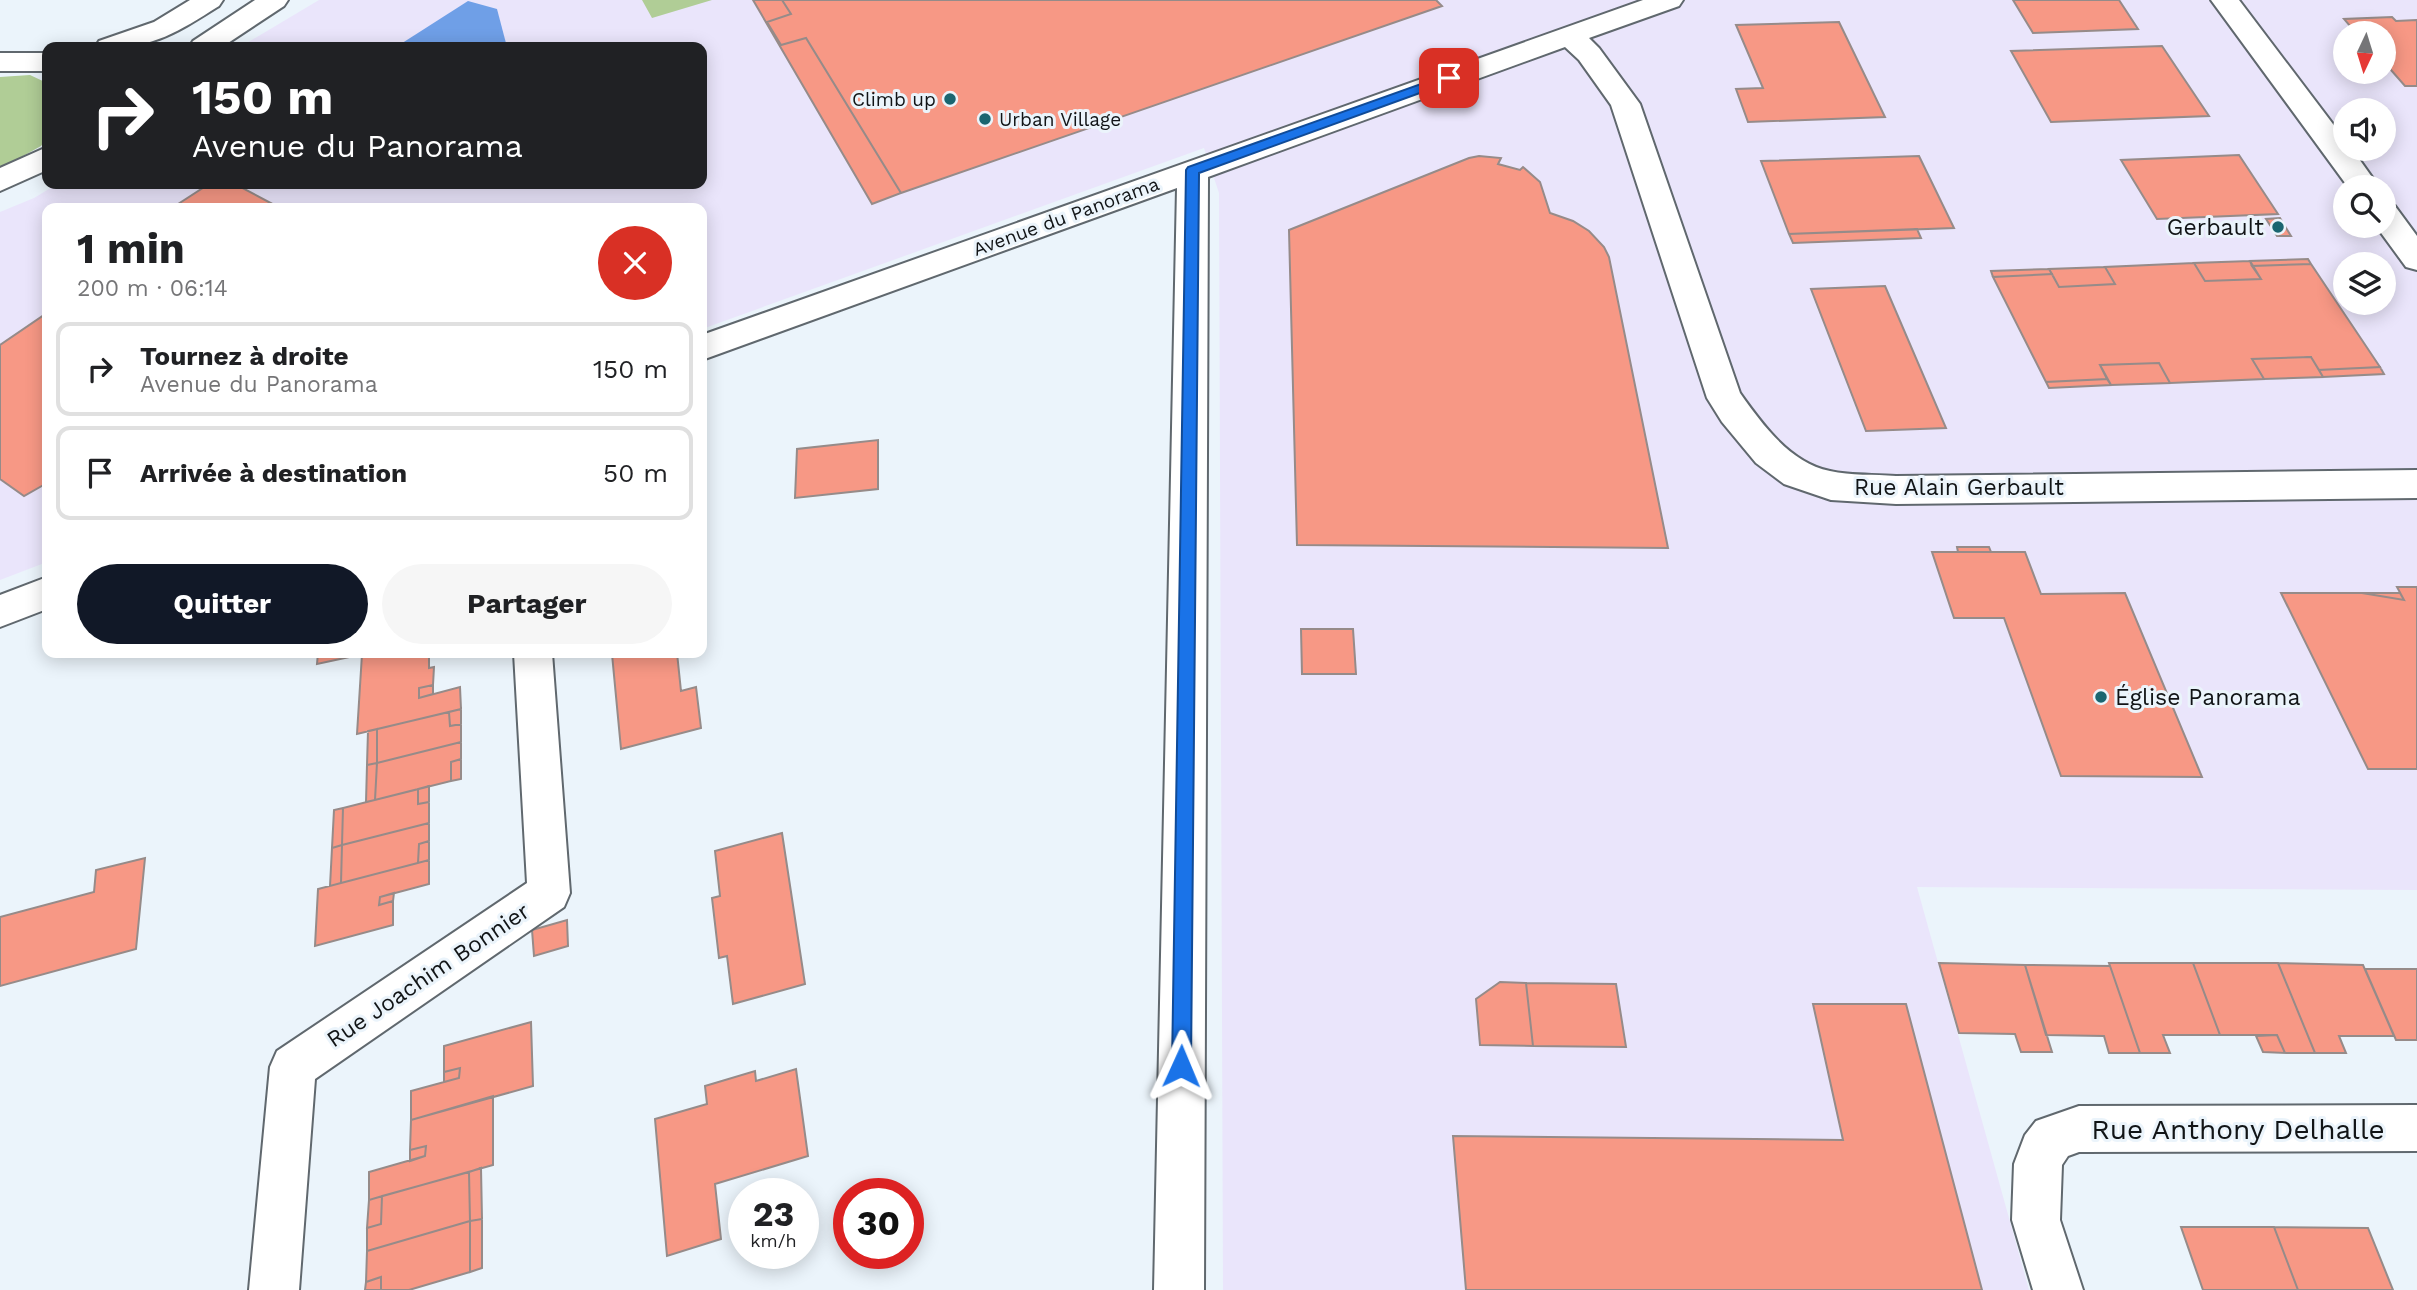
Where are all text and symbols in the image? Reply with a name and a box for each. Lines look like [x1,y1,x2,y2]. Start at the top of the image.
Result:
north arrow [2333,21,2396,84]
map controls [2333,21,2396,315]
pin [1419,48,1479,108]
icon: arrive [1430,59,1468,97]
text: 150 m [192,68,333,126]
icon: right [77,70,168,161]
place label: Climb up [852,88,936,111]
marker: Climb up [942,91,958,107]
button: sound [2333,98,2396,161]
place label: Urban Village [999,108,1121,131]
marker: Urban Village [977,111,993,127]
text: Avenue du Panorama [192,127,523,165]
street label: Avenue du Panorama [970,172,1163,261]
button: search [2333,175,2396,238]
place label: Gerbault [2167,214,2264,241]
marker: Gerbault [2270,219,2286,235]
text: 1 min [77,224,185,273]
button: close [598,226,672,300]
button: layers [2333,252,2396,315]
text: 200 m · 06:14 [77,275,228,302]
text: Tournez à droite [140,341,349,371]
icon: right [81,350,119,388]
text: 150 m [593,354,668,384]
text: Avenue du Panorama [140,371,378,398]
icon: arrive [81,454,119,492]
text: Arrivée à destination [140,458,407,488]
text: 50 m [603,458,668,488]
street label: Rue Alain Gerbault [1854,474,2064,501]
button: Quitter [77,564,368,644]
button: Partager [382,564,672,644]
place label: Église Panorama [2115,684,2300,711]
marker: Église Panorama [2093,689,2109,705]
street label: Rue Joachim Bonnier [322,898,535,1053]
position arrow [1144,1029,1218,1103]
street label: Rue Anthony Delhalle [2091,1113,2385,1146]
speed limit sign: 30 [833,1178,924,1269]
text: 23 [753,1193,794,1235]
text: km/h [750,1230,797,1251]

